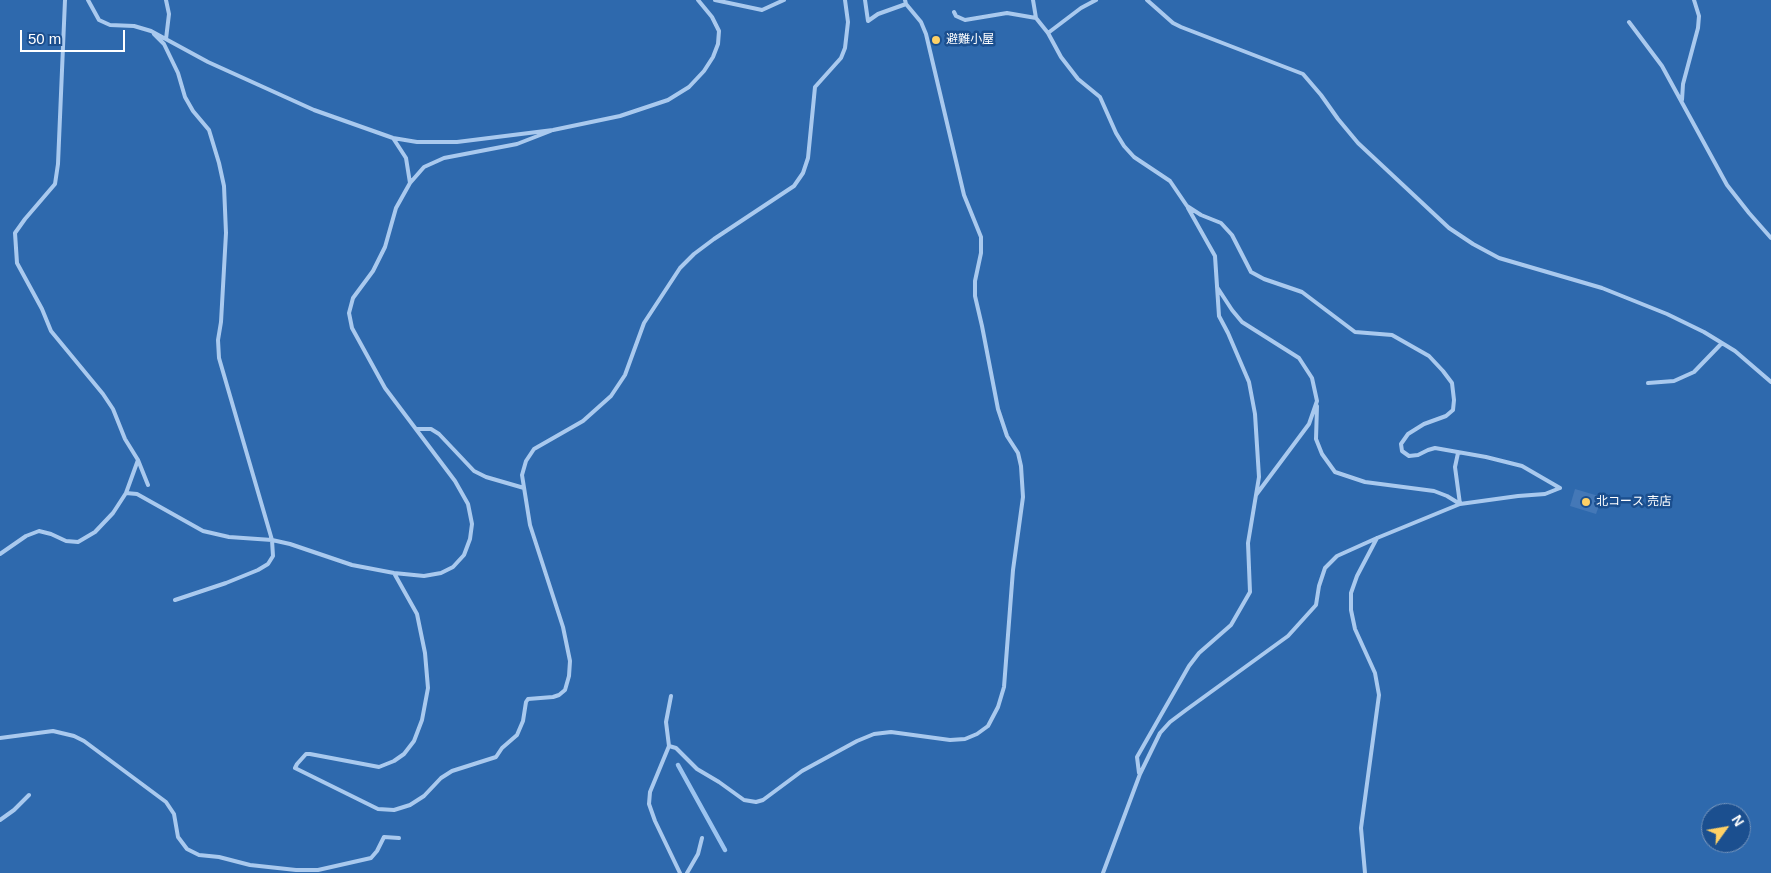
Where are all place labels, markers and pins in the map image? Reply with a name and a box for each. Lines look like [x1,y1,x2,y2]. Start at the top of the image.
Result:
place label: 避難小屋 [946,33,994,47]
marker: 避難小屋 [930,34,942,46]
place label: 北コース 売店 [1596,495,1671,509]
marker: 北コース 売店 [1580,496,1592,508]

